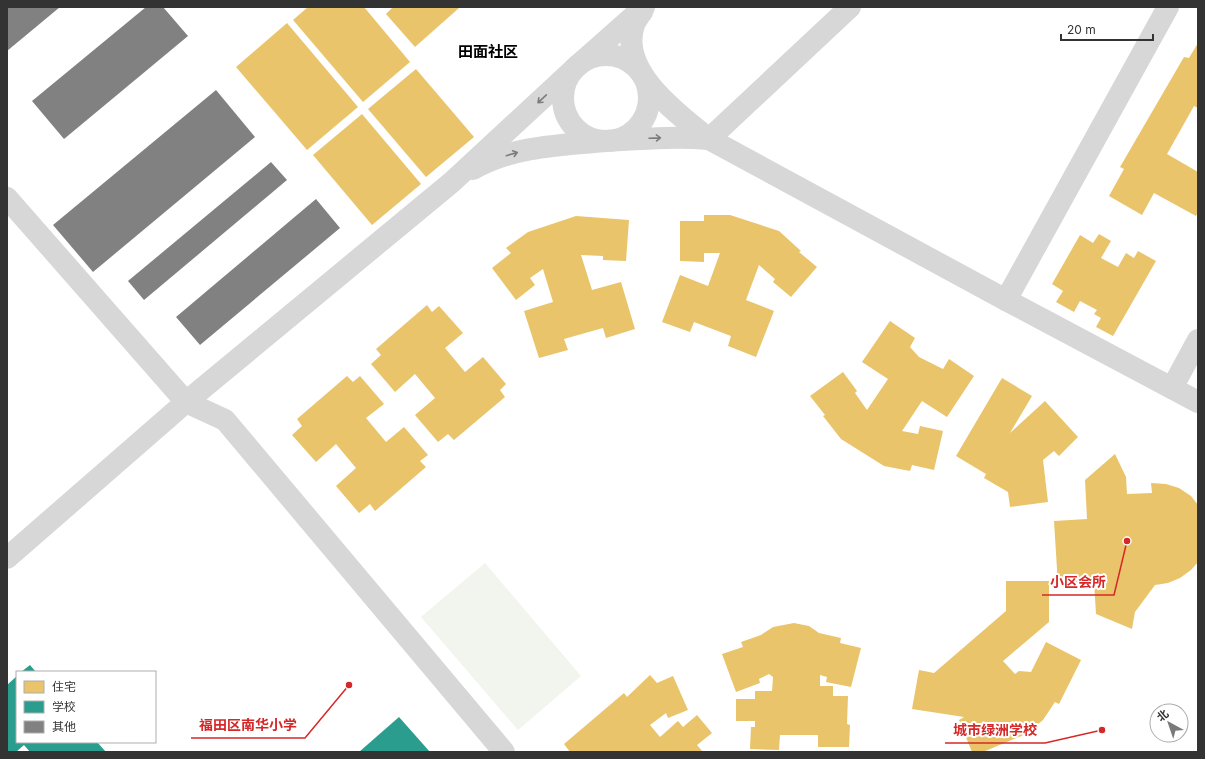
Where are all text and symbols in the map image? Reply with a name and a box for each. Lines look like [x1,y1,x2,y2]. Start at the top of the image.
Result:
scale bar [1061,16,1153,42]
text: 20 m [1067,22,1096,37]
district label: 田面社区 [458,42,518,61]
one-way arrow [537,94,547,103]
one-way arrow [648,134,661,141]
one-way arrow [505,150,518,157]
callout: 小区会所 [1042,569,1114,595]
text: 小区会所 [1050,573,1106,590]
legend [16,671,156,743]
text: 住宅 [52,679,76,694]
text: 学校 [52,699,76,714]
north arrow [1149,703,1189,743]
text: 北 [1154,706,1171,724]
callout: 福田区南华小学 [191,712,305,738]
text: 福田区南华小学 [199,716,297,733]
callout: 城市绿洲学校 [945,717,1045,743]
text: 其他 [52,719,76,734]
text: 城市绿洲学校 [953,721,1037,738]

